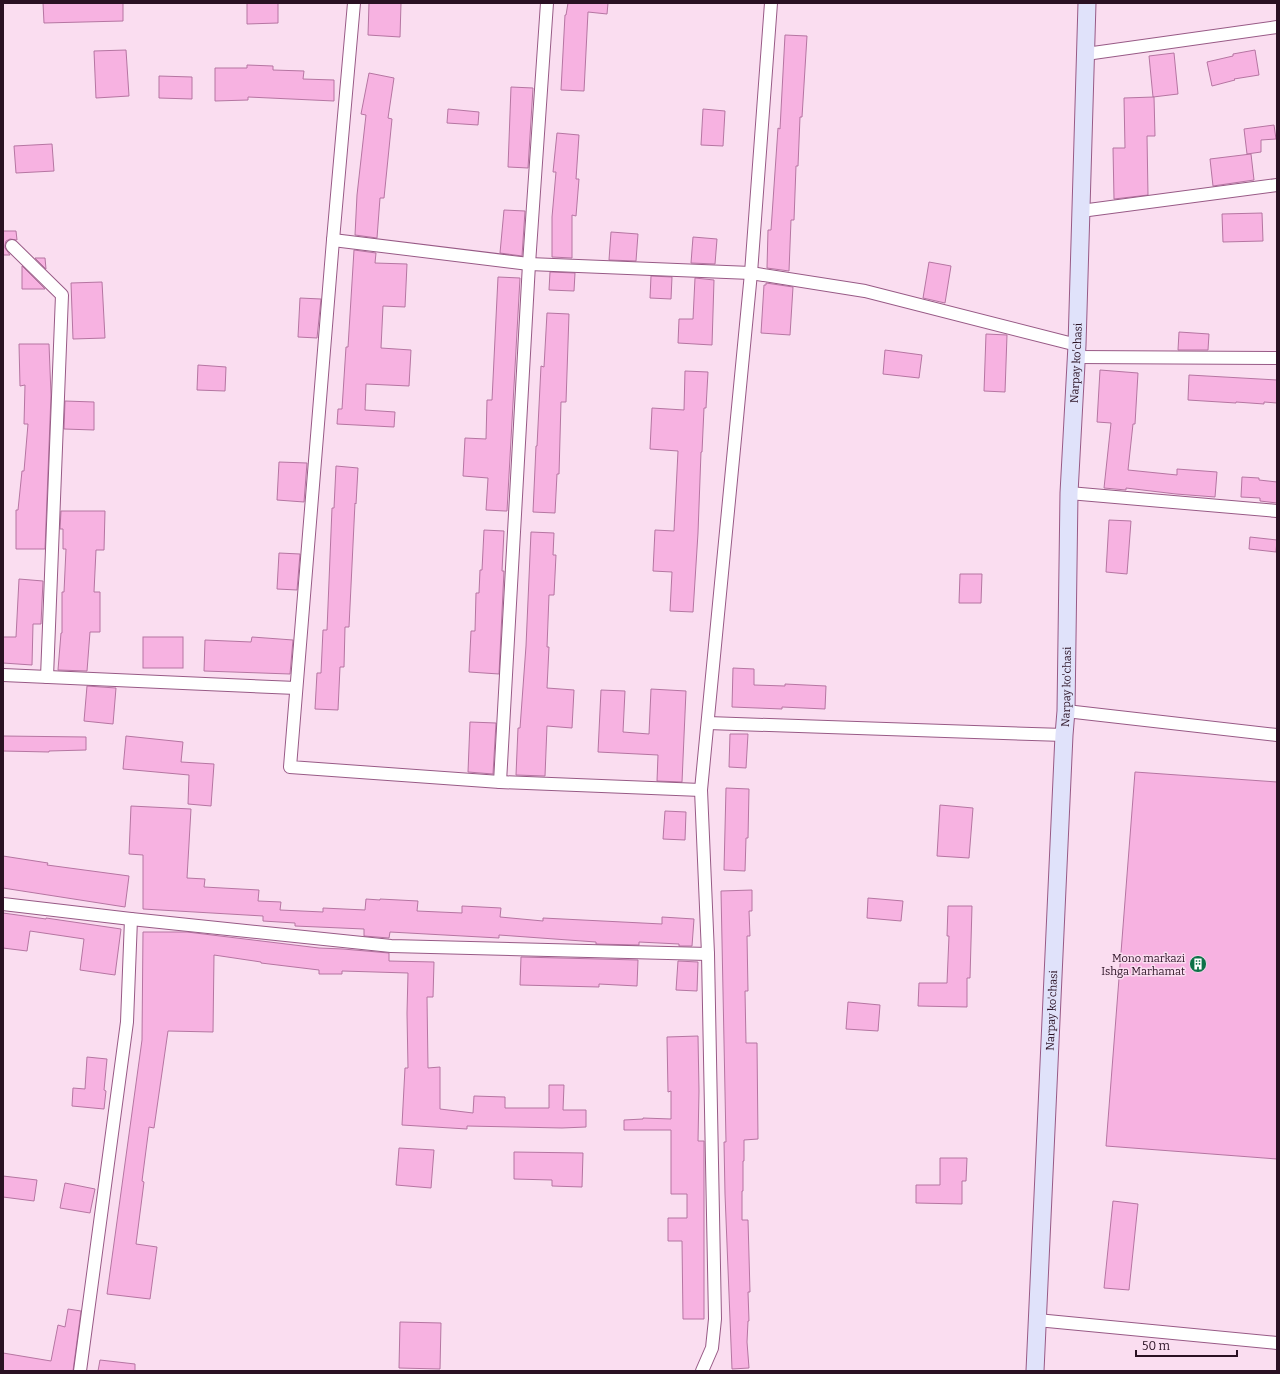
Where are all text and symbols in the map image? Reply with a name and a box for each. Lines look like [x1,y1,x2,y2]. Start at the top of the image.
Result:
street label: Narpay ko'chasi [1068,322,1085,403]
street label: Narpay ko'chasi [1059,646,1074,727]
place label: Mono markazi Ishga Marhamat [1101,952,1186,978]
building icon: Mono markazi Ishga Marhamat [1188,954,1208,974]
street label: Narpay ko'chasi [1044,969,1060,1051]
scale bar [1136,1332,1237,1358]
text: 50 m [1142,1339,1171,1353]

